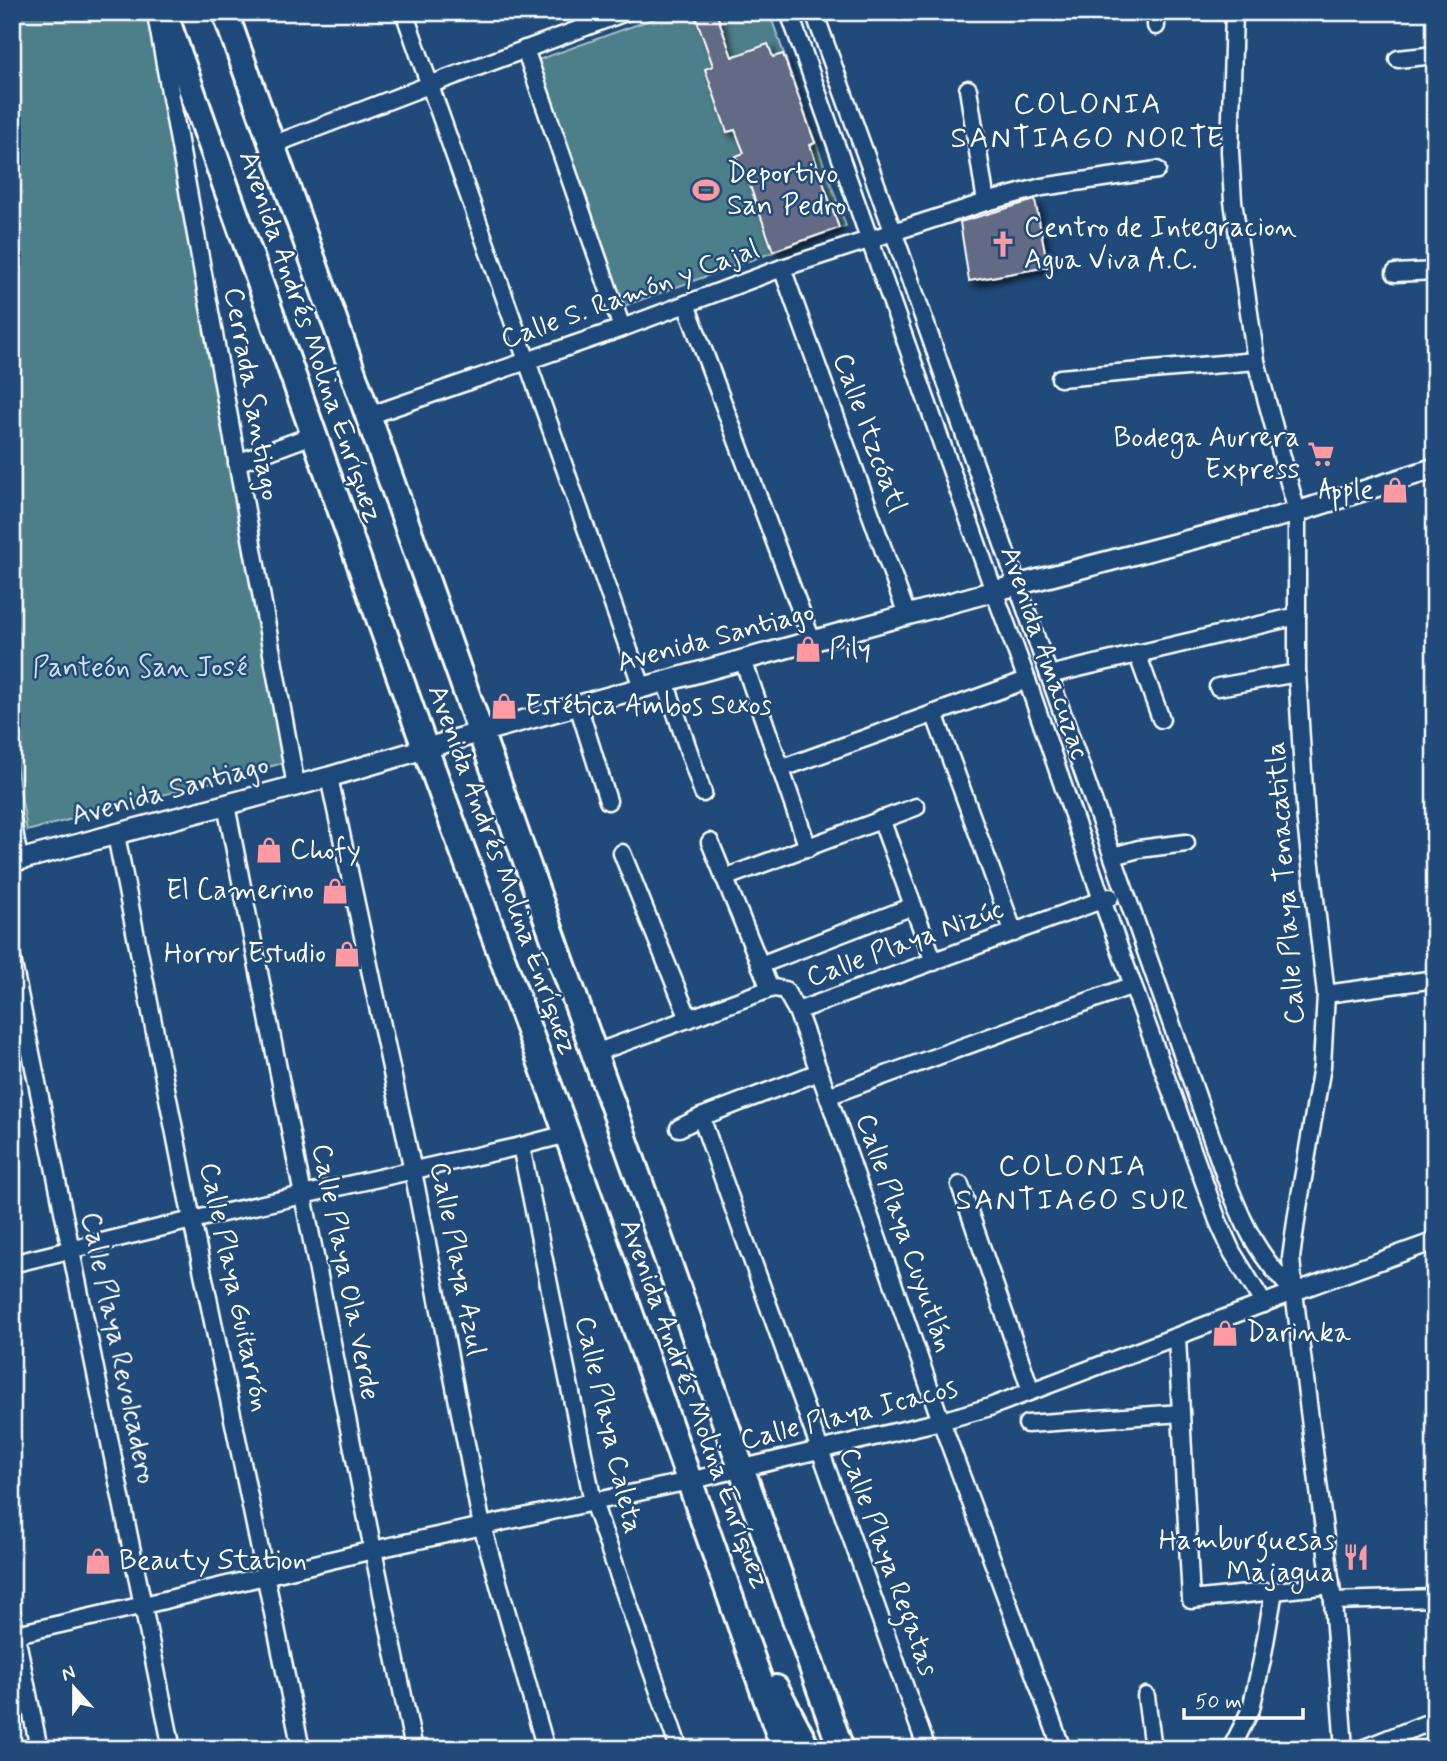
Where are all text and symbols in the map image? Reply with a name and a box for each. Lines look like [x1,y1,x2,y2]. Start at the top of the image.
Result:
district label: COLONIA SANTIAGO NORTE [951,85,1225,158]
street label: Avenida Andrés Molina Enríquez [229,146,391,528]
place label: Deportivo San Pedro [727,156,846,225]
sports icon: Deportivo San Pedro [691,175,721,205]
place label: Centro de Integracion Agua Viva A.C. [1024,210,1297,279]
church icon: Centro de Integracion Agua Viva A.C. [988,229,1018,259]
street label: Calle S. Ramón y Cajal [496,231,764,359]
street label: Cerrada Santiago [214,284,288,504]
street label: Calle Itzcóatl [823,348,915,518]
place label: Bodega Aurrera Express [1114,420,1300,489]
supermarket icon: Bodega Aurrera Express [1306,439,1336,469]
place label: Apple [1319,472,1374,512]
shop icon: Apple [1380,475,1410,505]
street label: Avenida Amacuzac [990,541,1098,765]
street label: Avenida Santiago [613,594,819,682]
place label: Pily [829,631,871,668]
shop icon: Pily [793,634,823,664]
park label: Panteón San José [32,650,248,687]
street label: Avenida Andrés Molina Enríquez [418,680,586,1060]
place label: Estética Ambos Sexos [525,688,772,725]
shop icon: Estética Ambos Sexos [489,691,519,721]
street label: Calle Playa Tenacatitla [1258,740,1314,1026]
street label: Avenida Santiago [67,747,273,835]
place label: Chofy [290,832,361,869]
shop icon: Chofy [254,835,284,865]
place label: El Camerino [166,873,314,910]
shop icon: El Camerino [320,876,350,906]
street label: Calle Playa Nizúc [801,891,1009,997]
place label: Horror Estudio [164,936,326,973]
shop icon: Horror Estudio [332,939,362,969]
street label: Calle Playa Cuyutlán [846,1109,962,1357]
street label: Calle Playa Ola Verde [302,1141,388,1403]
district label: COLONIA SANTIAGO SUR [956,1147,1190,1220]
street label: Calle Playa Guitarrón [190,1159,278,1415]
street label: Calle Playa Azul [420,1159,494,1359]
street label: Calle Playa Revolcadero [71,1209,165,1487]
street label: Avenida Andrés Molina Enríquez [610,1214,778,1594]
street label: Calle Playa Caleta [565,1312,651,1538]
place label: Darinka [1246,1315,1351,1352]
shop icon: Darinka [1210,1318,1240,1348]
street label: Calle Playa Icacos [736,1370,962,1460]
street label: Calle Playa Regatas [827,1443,946,1682]
place label: Hamburguesas Majagua [1159,1523,1335,1594]
restaurant icon: Hamburguesas Majagua [1341,1542,1371,1572]
place label: Beauty Station [119,1543,307,1580]
shop icon: Beauty Station [83,1546,113,1576]
north arrow [38,1652,108,1722]
text: N [58,1660,79,1687]
scale bar [1184,1677,1304,1721]
text: 50 m [1195,1688,1242,1716]

